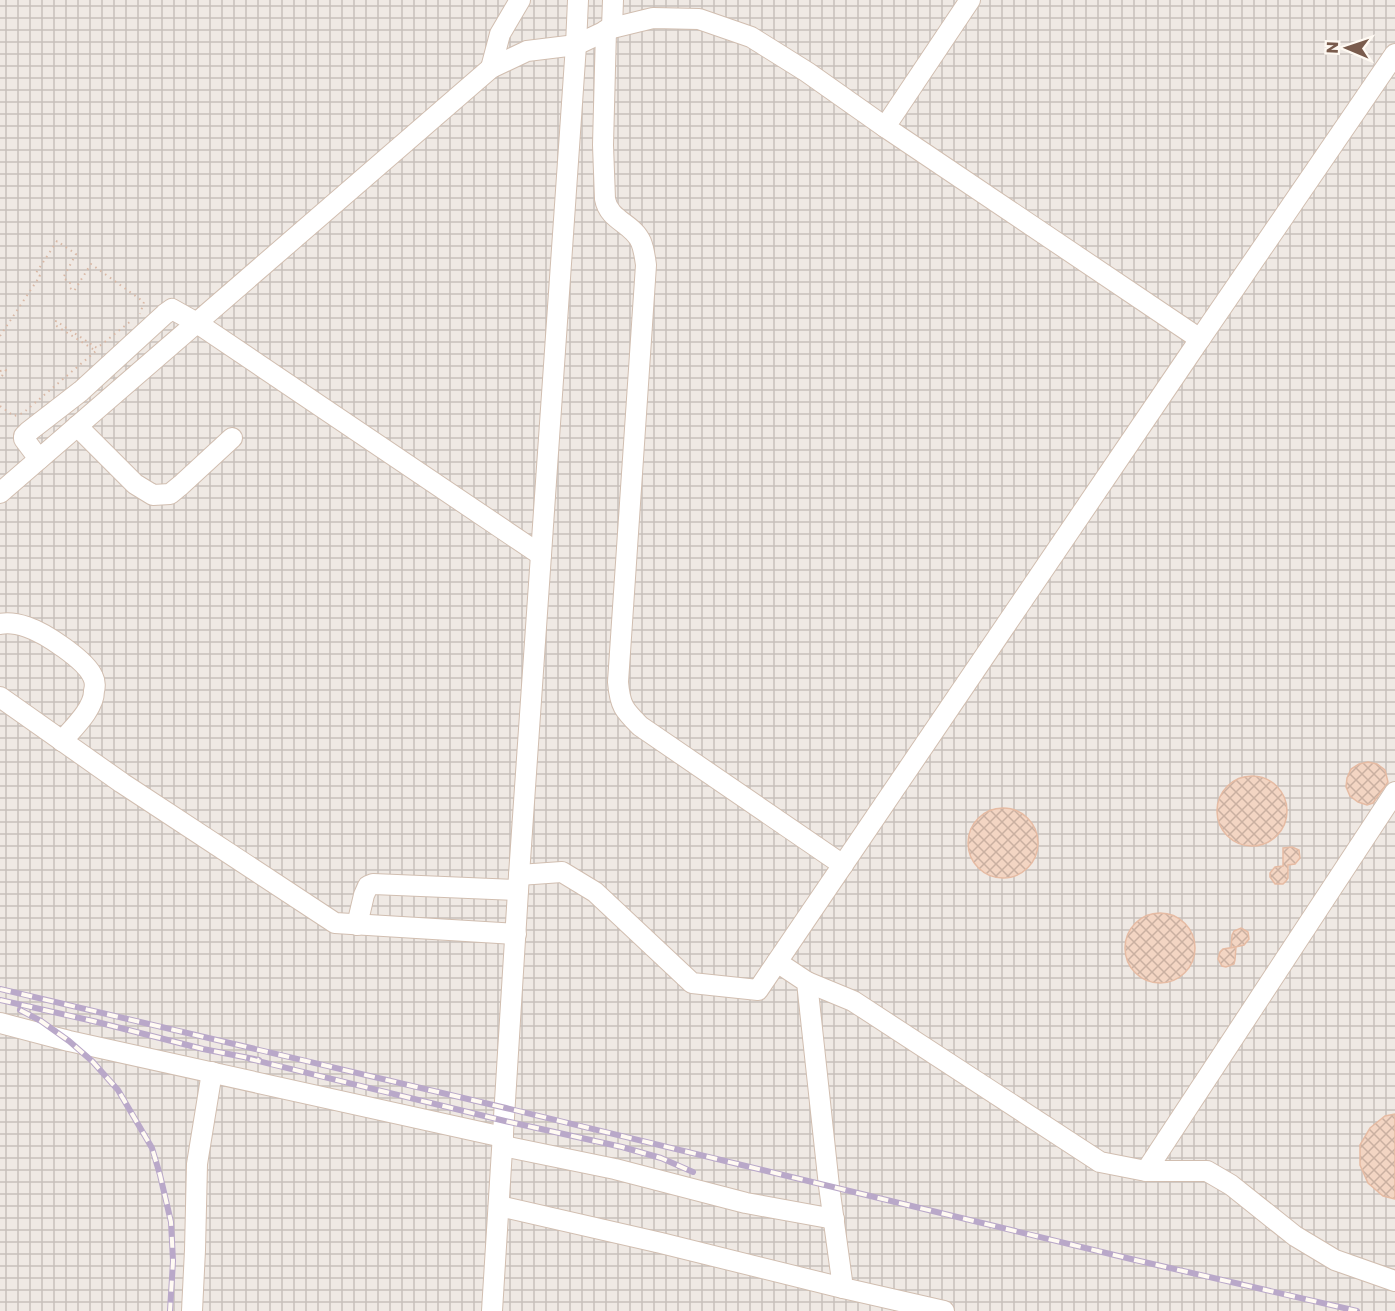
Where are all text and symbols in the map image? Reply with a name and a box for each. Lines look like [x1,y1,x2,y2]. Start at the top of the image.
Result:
north arrow [1317,18,1377,78]
text: N [1321,41,1344,54]

